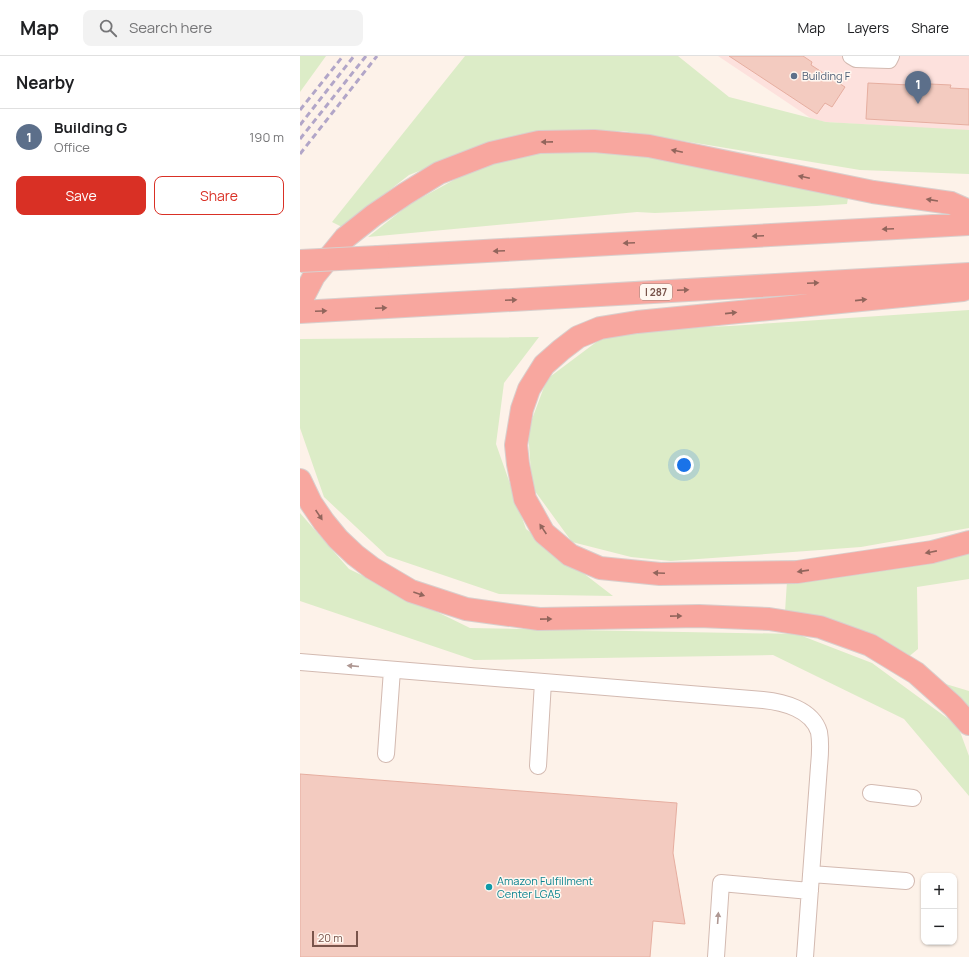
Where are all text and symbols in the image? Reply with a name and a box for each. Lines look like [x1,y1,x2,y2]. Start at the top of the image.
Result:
search box [83,10,363,46]
text: Map [20,15,59,41]
icon: search [97,17,119,39]
text: Search here [129,17,212,38]
text: Map [797,18,825,37]
text: Layers [847,18,889,37]
text: Share [911,18,949,37]
place label: Building F [802,68,851,83]
text: Nearby [16,71,74,94]
marker: Building F [789,71,799,81]
pin: 1 [905,71,931,104]
text: Building G [54,117,127,138]
text: 1 [26,128,32,146]
text: 190 m [249,128,284,146]
text: Office [54,138,90,156]
one-way arrow [540,139,553,145]
one-way arrow [670,148,683,154]
one-way arrow [798,174,810,180]
button: Save [16,176,146,215]
button: Share [154,176,284,215]
one-way arrow [926,197,938,203]
one-way arrow [882,225,894,232]
one-way arrow [751,233,764,239]
one-way arrow [623,240,635,247]
one-way arrow [493,247,505,254]
one-way arrow [807,280,820,286]
road number: I 287 [640,284,672,300]
one-way arrow [677,287,689,294]
one-way arrow [505,297,517,304]
one-way arrow [855,297,867,304]
one-way arrow [375,304,387,311]
one-way arrow [315,308,328,314]
one-way arrow [725,309,737,316]
your location [674,455,694,475]
one-way arrow [315,509,323,520]
one-way arrow [539,524,547,534]
one-way arrow [925,549,937,555]
one-way arrow [797,568,809,574]
one-way arrow [653,570,665,577]
one-way arrow [414,591,426,597]
one-way arrow [670,613,683,619]
one-way arrow [540,615,552,622]
one-way arrow [347,663,359,670]
place label: Amazon Fulfillment Center LGA5 [497,873,593,901]
map controls [921,873,957,945]
button: + [921,873,957,909]
marker: Amazon Fulfillment Center LGA5 [484,882,494,892]
button: − [921,909,957,945]
one-way arrow [715,912,722,924]
scale bar [312,929,358,948]
text: 20 m [318,930,343,945]

